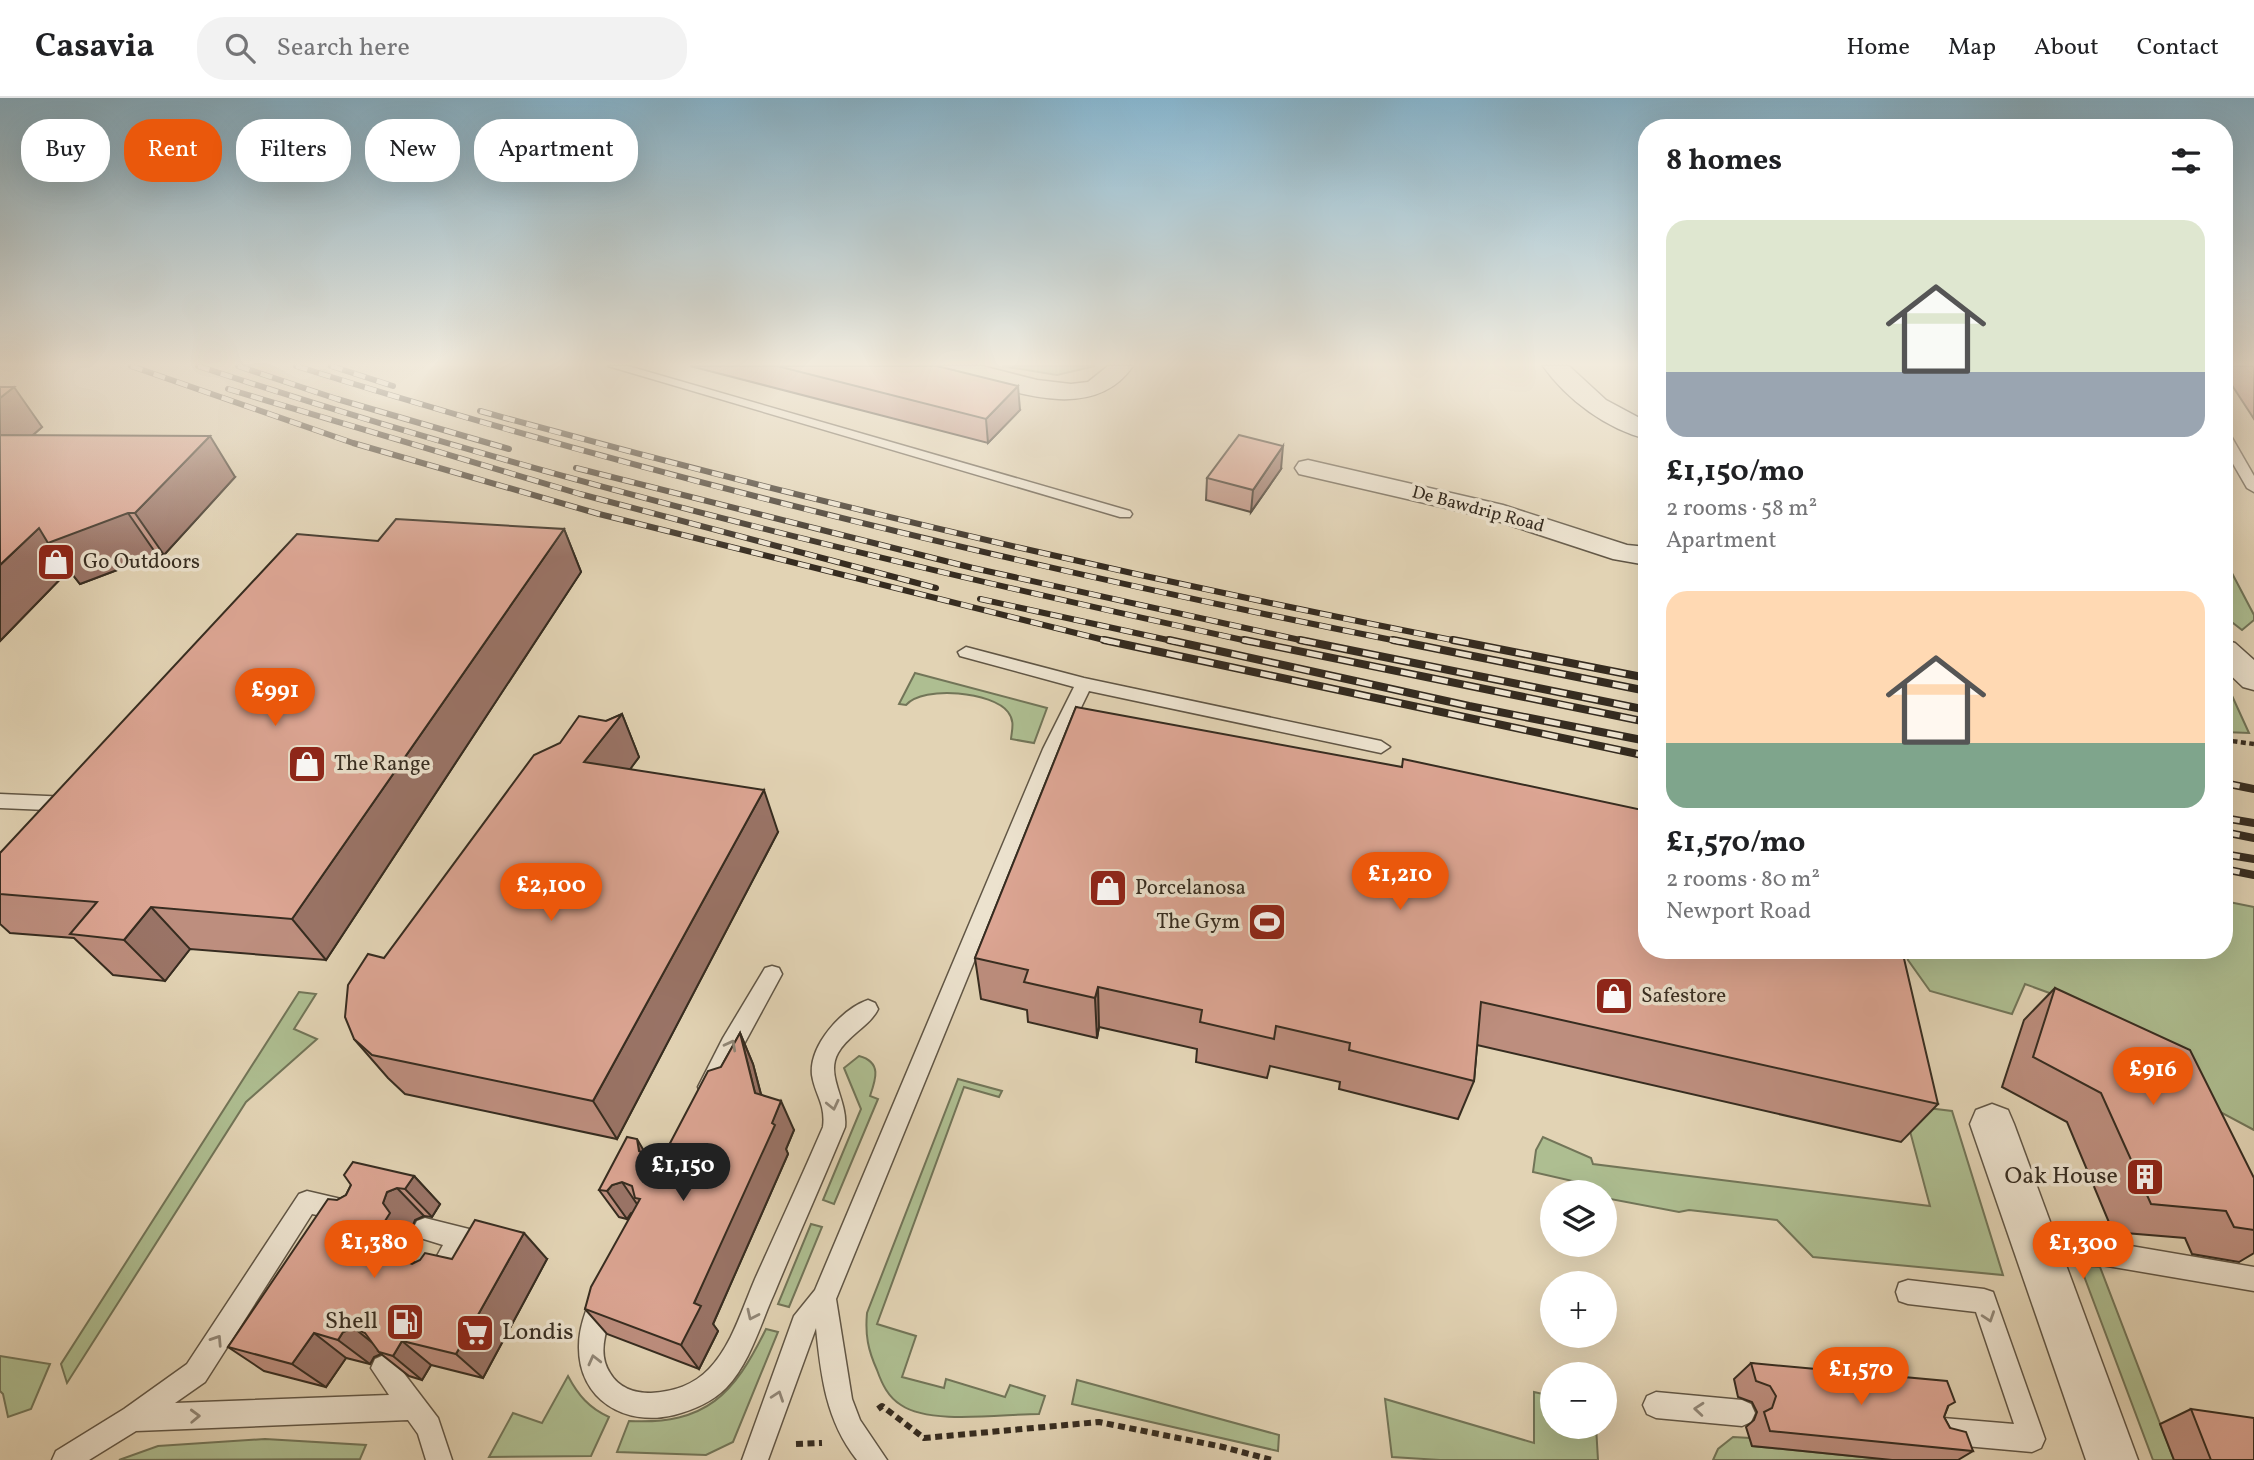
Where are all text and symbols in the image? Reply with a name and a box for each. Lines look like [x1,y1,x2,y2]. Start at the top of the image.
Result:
search box [197,17,687,80]
text: Casavia [35,25,155,71]
icon: search [221,29,259,67]
text: Search here [277,30,410,66]
text: Home [1846,31,1910,65]
text: Map [1948,31,1996,65]
text: About [2034,31,2099,65]
text: Contact [2137,31,2219,65]
chip: Buy [21,119,110,182]
chip: Rent [124,119,222,182]
chip: Filters [236,119,351,182]
chip: New [365,119,460,182]
chip: Apartment [474,119,638,182]
text: 8 homes [1666,140,1782,182]
icon: filters [2167,142,2205,180]
icon: home [1873,266,1999,392]
text: £1,150/mo [1666,451,1804,493]
street label: De Bawdrip Road [1409,480,1547,540]
text: 2 rooms · 58 m² [1666,493,1817,525]
text: Apartment [1666,525,1777,557]
shop icon: Go Outdoors [35,541,77,583]
place label: Go Outdoors [83,548,200,577]
icon: home [1873,637,1999,763]
pin: £991 [234,668,316,728]
text: £991 [251,675,299,707]
shop icon: The Range [286,743,328,785]
place label: The Range [334,750,431,779]
text: £1,570/mo [1666,822,1805,864]
pin: £1,210 [1343,852,1457,912]
text: £1,210 [1368,859,1432,891]
pin: £2,100 [494,864,608,923]
text: 2 rooms · 80 m² [1666,864,1820,896]
shop icon: Porcelanosa [1087,867,1129,909]
text: £2,100 [516,870,586,902]
place label: Porcelanosa [1135,874,1246,903]
text: Newport Road [1666,896,1811,928]
sports icon: The Gym [1246,901,1288,943]
place label: The Gym [1156,908,1240,937]
shop icon: Safestore [1593,975,1635,1017]
place label: Safestore [1641,982,1726,1011]
one-way arrow [722,1039,736,1052]
pin: £916 [2112,1048,2194,1107]
text: £916 [2129,1054,2177,1086]
one-way arrow [825,1099,839,1111]
pin: £1,150 [626,1144,740,1203]
text: £1,150 [651,1150,715,1182]
building icon: Oak House [2124,1156,2166,1198]
place label: Oak House [2005,1160,2118,1194]
map controls [1540,1180,1617,1439]
button: layers [1540,1180,1617,1257]
pin: £1,380 [317,1220,431,1280]
pin: £1,300 [2026,1222,2140,1281]
text: £1,380 [340,1227,408,1259]
text: £1,300 [2049,1228,2117,1260]
button: + [1540,1271,1617,1348]
fuel station icon: Shell [384,1301,426,1343]
place label: Shell [325,1305,378,1339]
one-way arrow [746,1308,760,1320]
one-way arrow [1981,1310,1995,1322]
supermarket icon: Londis [454,1312,496,1354]
place label: Londis [502,1316,574,1350]
one-way arrow [209,1334,222,1347]
pin: £1,570 [1804,1348,1918,1407]
one-way arrow [588,1354,602,1366]
text: £1,570 [1829,1354,1893,1386]
button: − [1540,1362,1617,1439]
one-way arrow [770,1390,784,1402]
one-way arrow [1693,1402,1704,1417]
one-way arrow [189,1408,200,1423]

